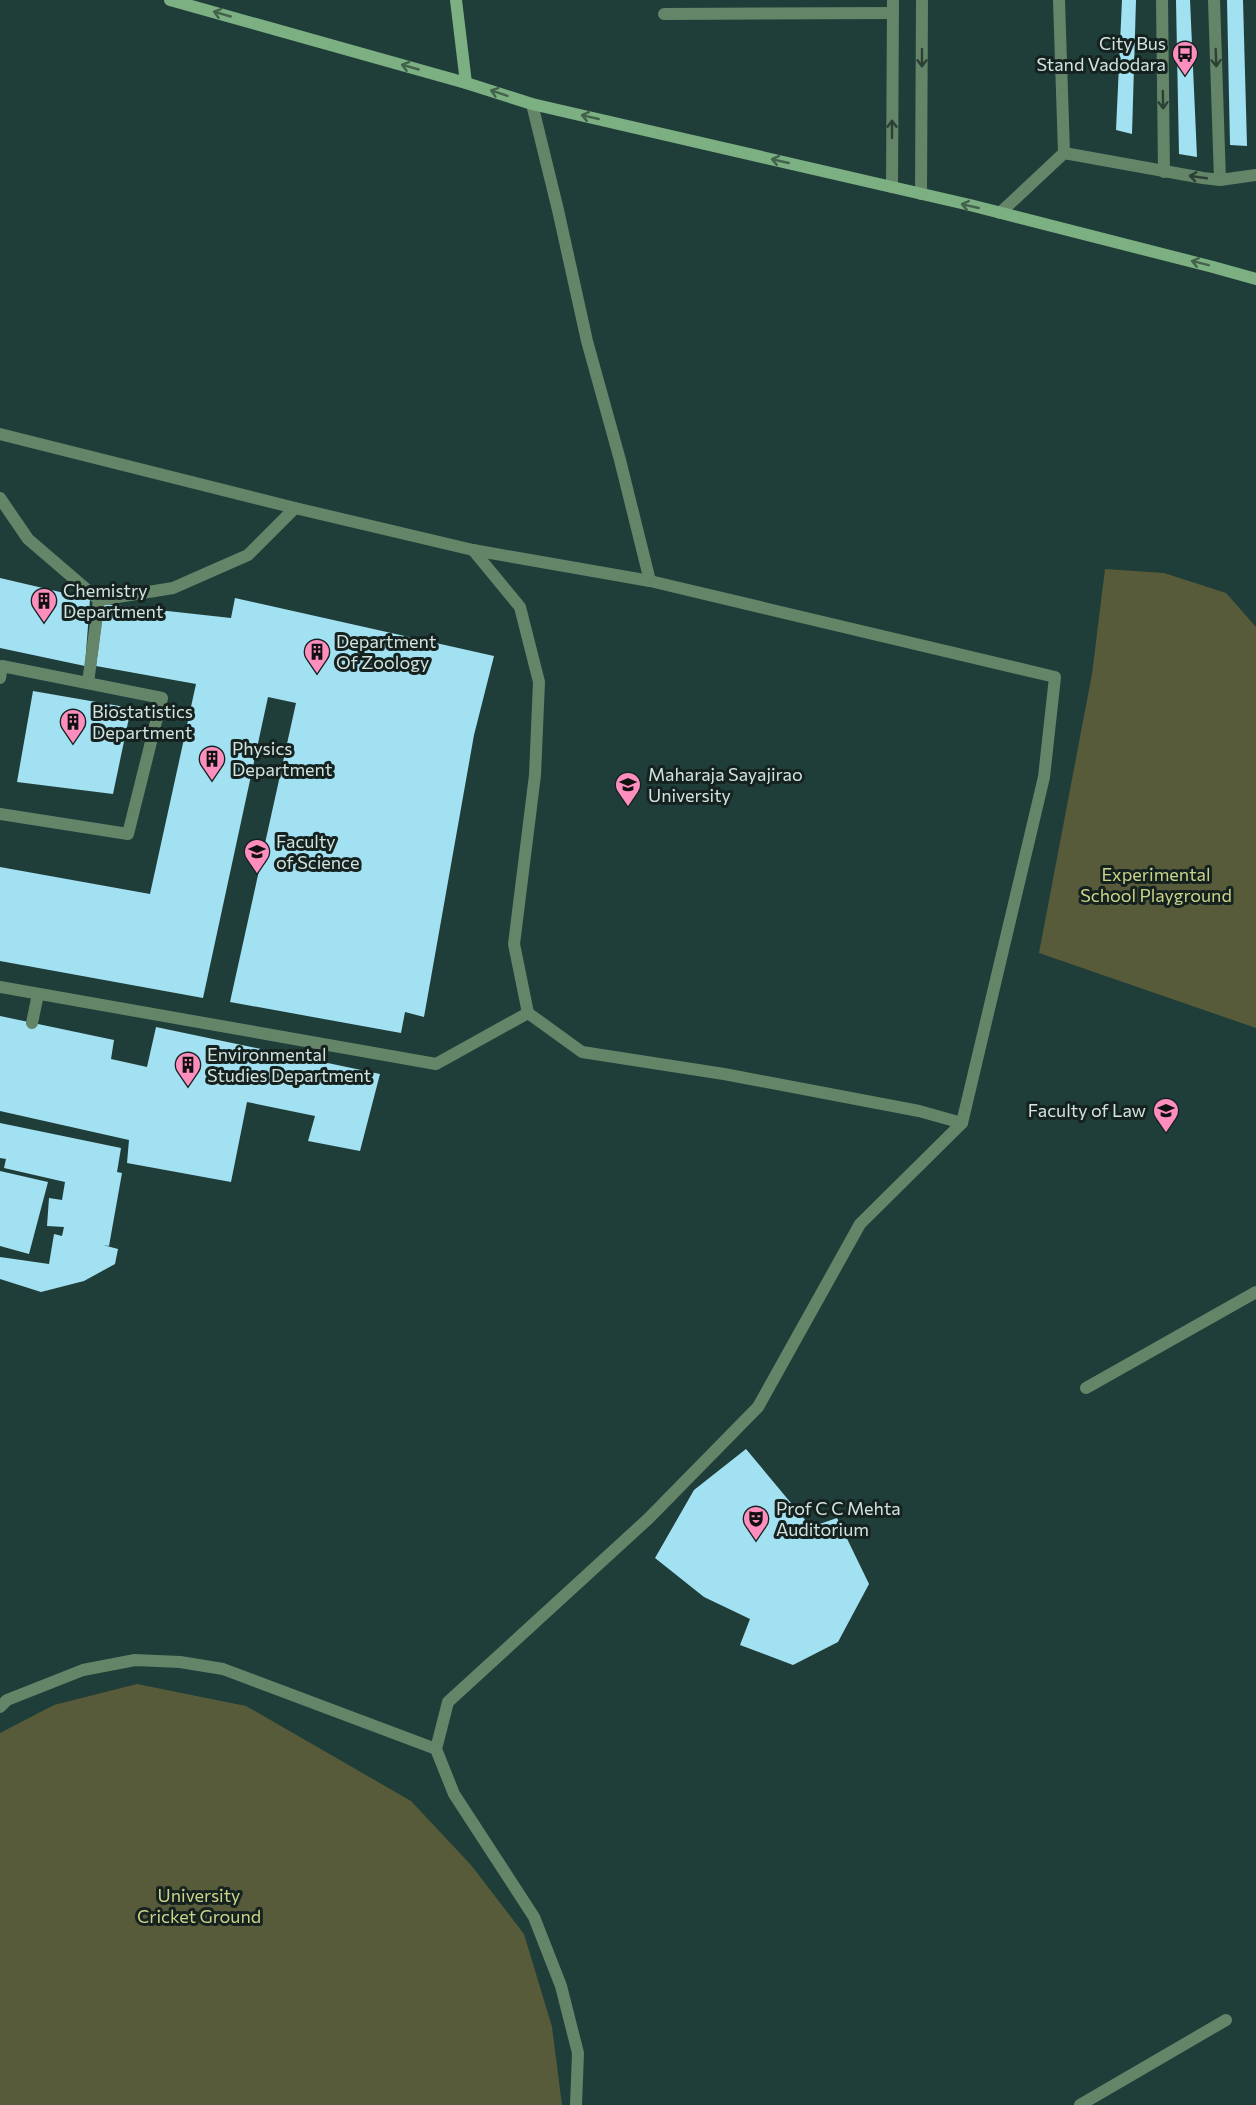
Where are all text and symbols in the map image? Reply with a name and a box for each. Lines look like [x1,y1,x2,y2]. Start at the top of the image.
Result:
one-way arrow [213,8,232,20]
place label: City Bus Stand Vadodara [1036,32,1166,75]
bus stop icon: City Bus Stand Vadodara [1170,39,1200,77]
one-way arrow [916,48,928,68]
one-way arrow [1210,48,1222,68]
one-way arrow [401,61,420,72]
one-way arrow [490,87,509,98]
one-way arrow [1157,90,1169,110]
one-way arrow [581,111,600,123]
one-way arrow [886,119,898,139]
one-way arrow [771,155,790,167]
one-way arrow [1189,172,1208,183]
one-way arrow [961,199,980,211]
one-way arrow [1191,257,1210,269]
place label: Chemistry Department [63,579,163,622]
building icon: Chemistry Department [29,586,59,624]
place label: Department Of Zoology [336,630,436,673]
building icon: Department Of Zoology [302,637,332,675]
place label: Biostatistics Department [92,700,193,743]
building icon: Biostatistics Department [58,707,88,745]
place label: Physics Department [232,737,332,780]
building icon: Physics Department [197,744,227,782]
place label: Maharaja Sayajirao University [648,763,803,806]
school or university icon: Maharaja Sayajirao University [613,770,643,808]
place label: Faculty of Science [276,830,359,873]
school or university icon: Faculty of Science [242,837,272,875]
park label: Experimental School Playground [1080,863,1232,906]
place label: Environmental Studies Department [207,1043,371,1086]
building icon: Environmental Studies Department [173,1050,203,1088]
school or university icon: Faculty of Law [1151,1096,1181,1134]
place label: Faculty of Law [1028,1099,1146,1121]
place label: Prof C C Mehta Auditorium [776,1497,901,1540]
theatre icon: Prof C C Mehta Auditorium [741,1504,771,1542]
park label: University Cricket Ground [137,1884,261,1927]

